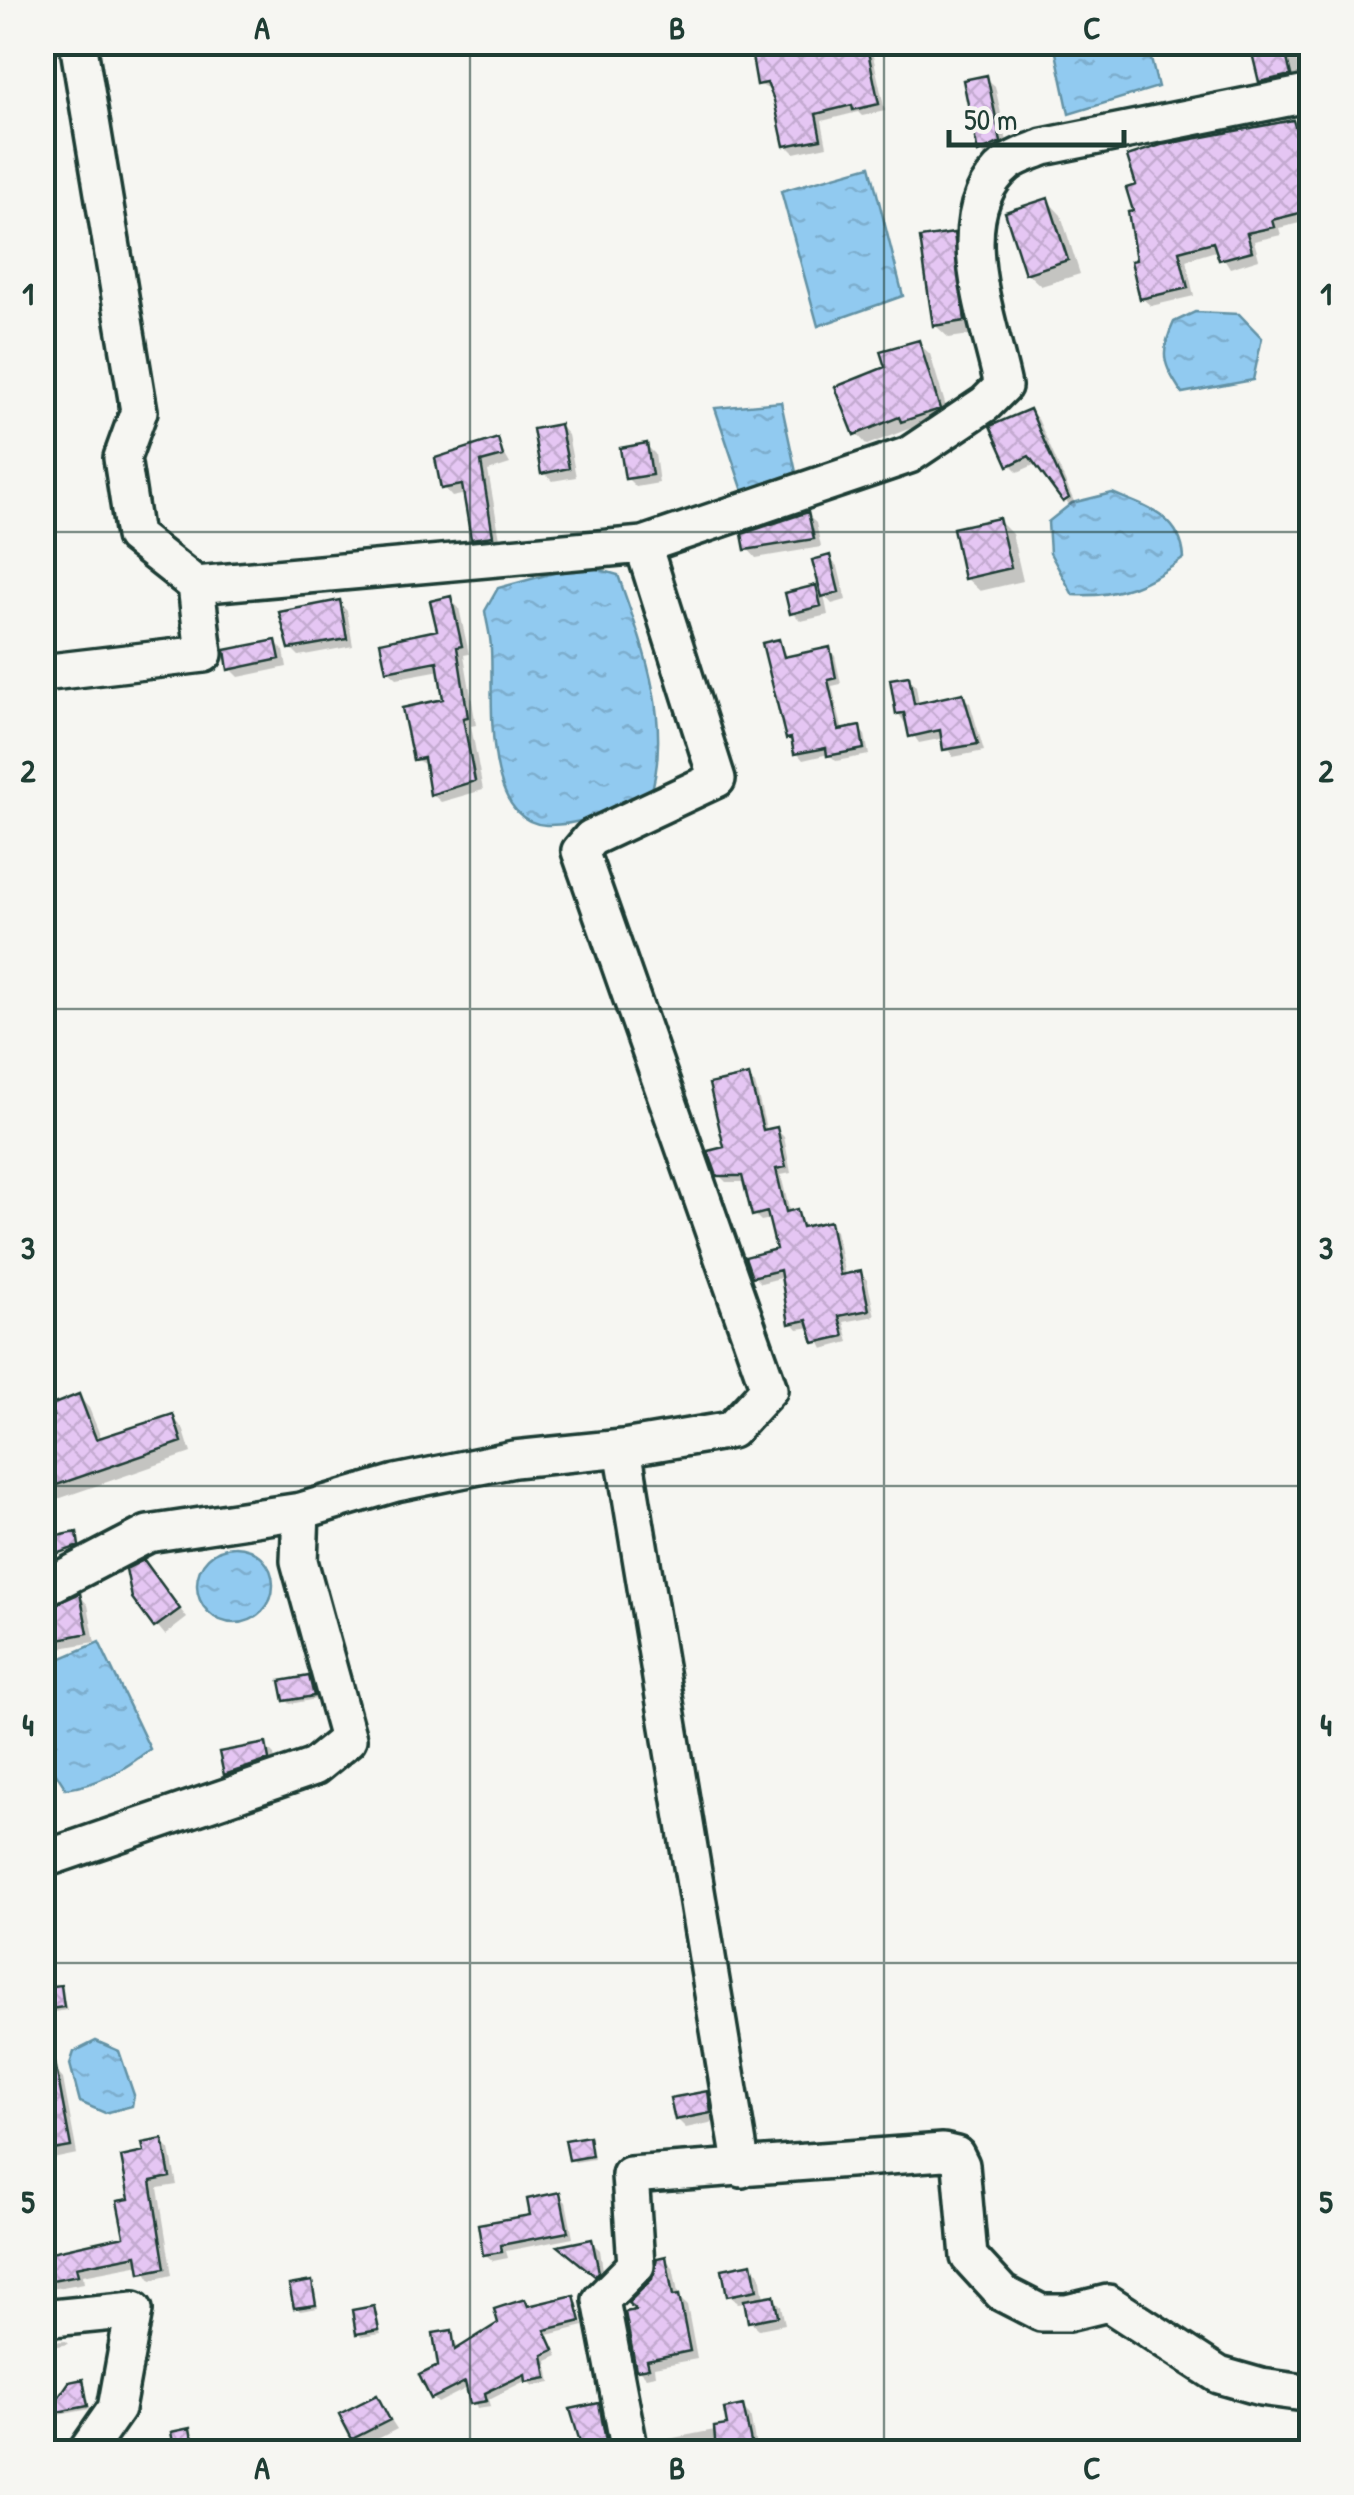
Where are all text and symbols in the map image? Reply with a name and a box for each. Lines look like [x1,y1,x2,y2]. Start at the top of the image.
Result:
text: A [254,6,270,49]
text: B [669,6,685,49]
text: C [1083,6,1101,49]
scale bar [949,85,1124,147]
text: 50 m [964,99,1017,139]
text: 1 [22,272,34,315]
text: 1 [1320,272,1332,315]
text: 2 [21,749,37,792]
text: 2 [1319,749,1335,792]
text: 3 [21,1226,35,1269]
text: 3 [1319,1226,1333,1269]
text: 4 [22,1703,34,1746]
text: 4 [1320,1703,1332,1746]
text: 5 [21,2180,35,2223]
text: 5 [1319,2180,1333,2223]
text: A [254,2446,270,2489]
text: B [669,2446,685,2489]
text: C [1083,2446,1101,2489]

